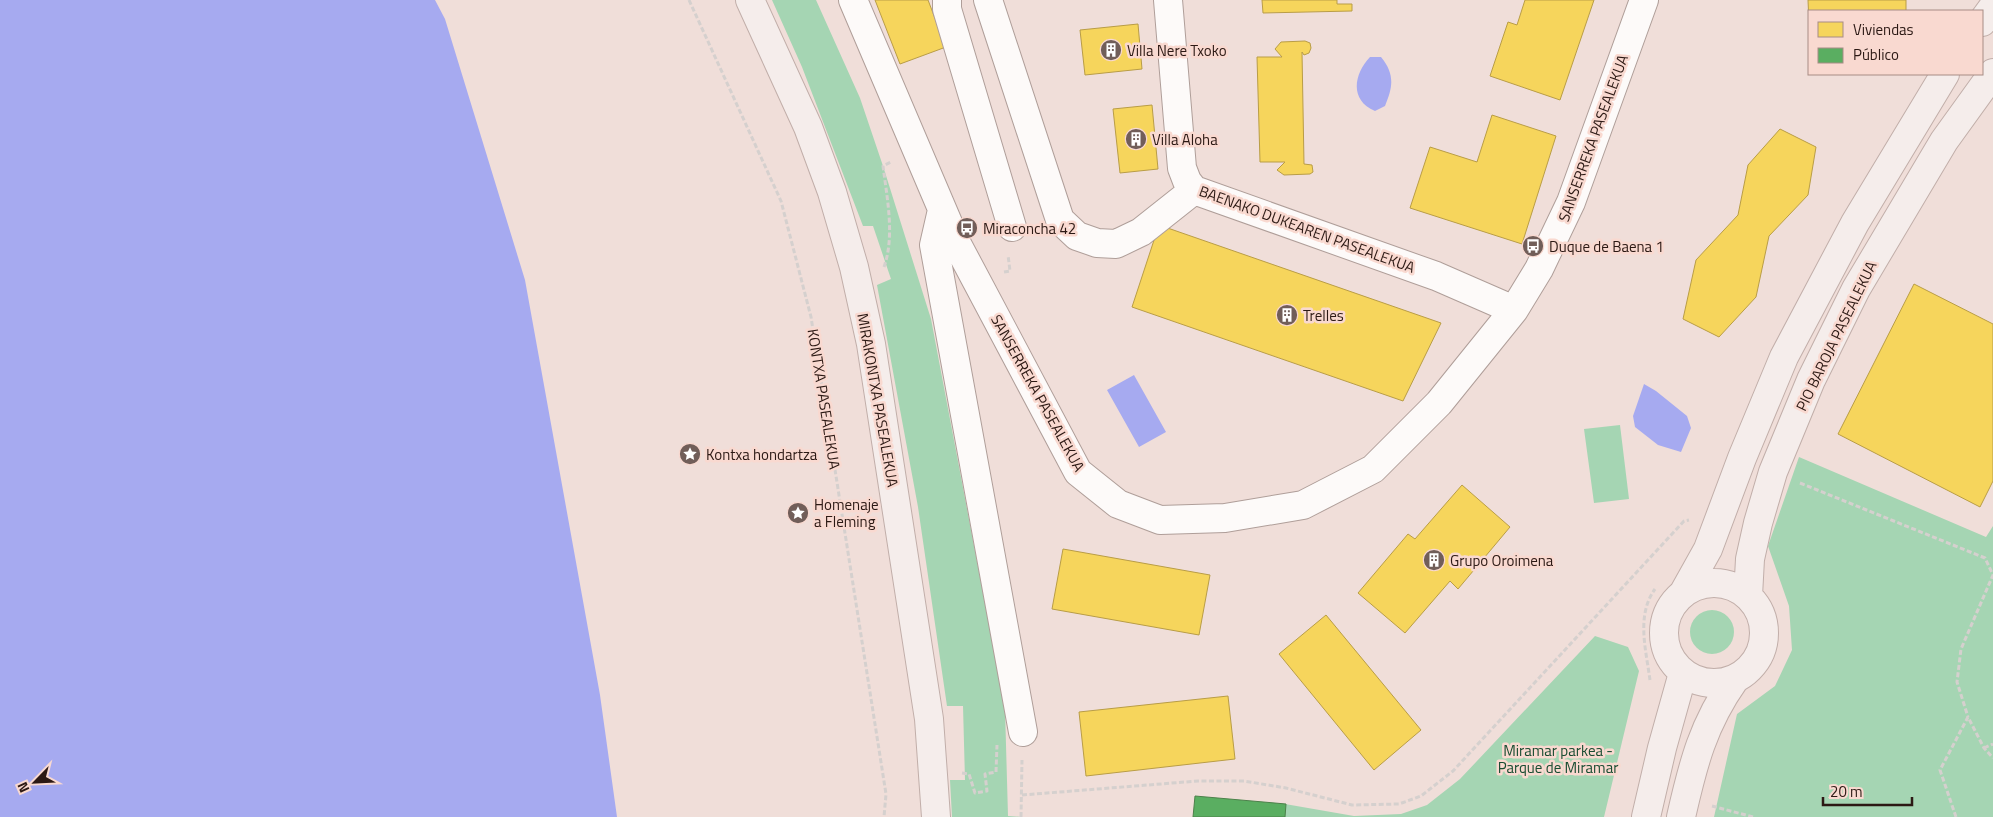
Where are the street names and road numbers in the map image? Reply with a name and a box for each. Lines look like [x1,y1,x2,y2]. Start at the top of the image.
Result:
street label: SANSERREKA PASEALEKUA [1552,51,1634,225]
street label: BAENAKO DUKEAREN PASEALEKUA [1196,179,1418,279]
street label: PIO BAROJA PASEALEKUA [1790,257,1882,415]
street label: SANSERREKA PASEALEKUA [985,310,1091,476]
street label: MIRAKONTXA PASEALEKUA [851,311,905,489]
street label: KONTXA PASEALEKUA [802,327,846,471]

